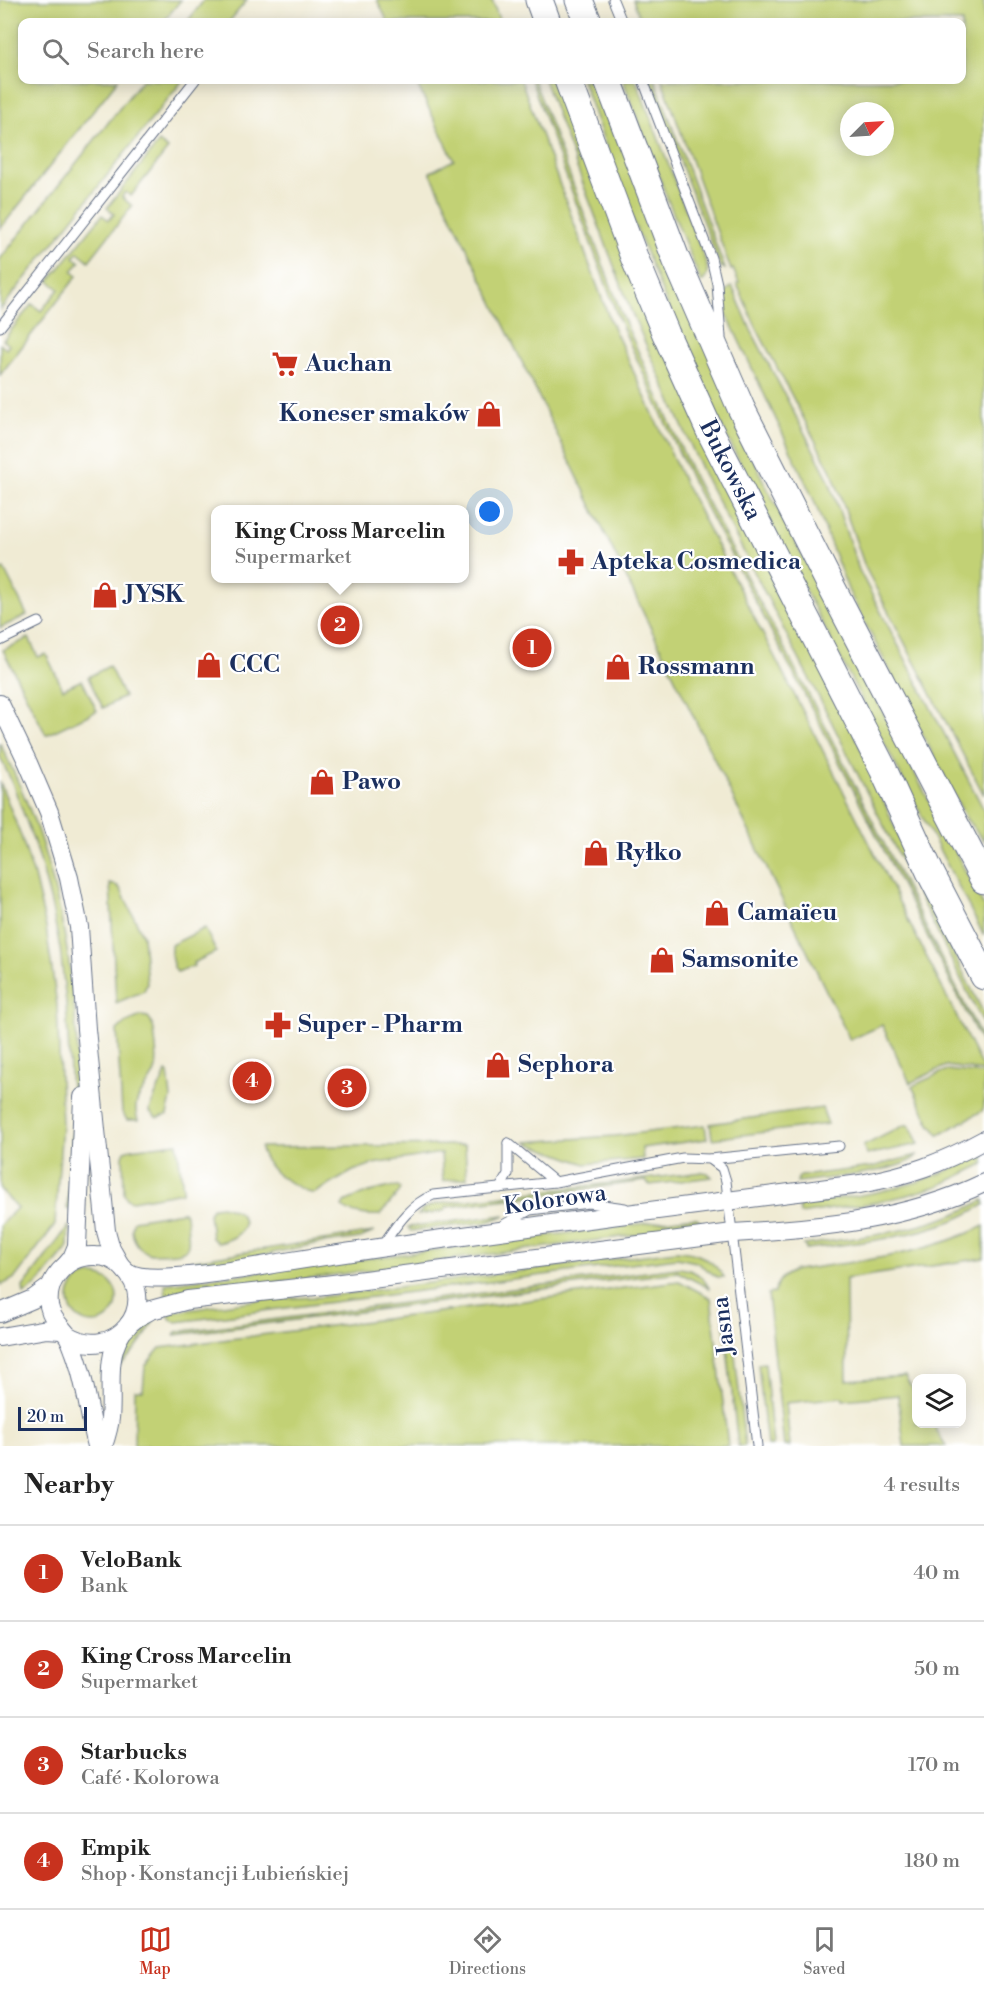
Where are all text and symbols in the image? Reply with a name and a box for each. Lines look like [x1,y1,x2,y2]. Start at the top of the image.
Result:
search box [18,18,966,84]
icon: search [39,35,72,68]
text: Search here [87,38,204,65]
north arrow [840,102,894,156]
supermarket icon: Auchan [270,349,300,379]
place label: Auchan [304,349,392,379]
place label: Koneser smaków [279,399,470,429]
shop icon: Koneser smaków [474,399,504,429]
street label: Bukowska [692,414,769,526]
your location [475,497,504,526]
popup [211,505,469,583]
text: King Cross Marcelin [235,518,445,545]
text: Supermarket [235,545,352,570]
pharmacy icon: Apteka Cosmedica [556,547,586,577]
place label: Apteka Cosmedica [590,547,802,577]
shop icon: JYSK [90,580,120,610]
place label: JYSK [122,580,185,610]
pin: 2 [320,602,360,648]
pin: 1 [512,626,552,670]
shop icon: CCC [194,650,224,680]
place label: CCC [229,650,280,680]
shop icon: Rossmann [603,652,633,682]
place label: Rossmann [638,652,755,682]
shop icon: Pawo [307,767,337,797]
place label: Pawo [342,767,401,797]
shop icon: Ryłko [581,838,611,868]
place label: Ryłko [616,838,682,868]
shop icon: Camaïeu [702,898,732,928]
place label: Camaïeu [737,898,837,928]
shop icon: Samsonite [647,945,677,975]
place label: Samsonite [682,945,799,975]
pharmacy icon: Super - Pharm [263,1010,293,1040]
place label: Super - Pharm [298,1010,463,1040]
shop icon: Sephora [483,1050,513,1080]
place label: Sephora [518,1050,615,1080]
pin: 4 [232,1058,272,1104]
pin: 3 [328,1066,366,1110]
street label: Kolorowa [502,1178,609,1222]
street label: Jasna [705,1294,743,1358]
map controls [912,1374,966,1428]
button: layers [912,1374,966,1428]
scale bar [18,1404,87,1432]
text: 20 m [27,1407,64,1427]
text: Nearby [24,1469,114,1501]
text: 4 results [883,1473,960,1498]
text: VeloBank [81,1547,182,1574]
text: 1 [39,1561,48,1586]
text: 40 m [913,1561,960,1586]
text: Bank [81,1574,128,1599]
text: King Cross Marcelin [81,1643,292,1670]
text: 2 [37,1657,50,1682]
text: 50 m [914,1657,960,1682]
text: Supermarket [81,1670,198,1695]
text: Starbucks [81,1739,187,1766]
text: 3 [37,1753,50,1778]
text: 170 m [908,1753,960,1778]
text: Café · Kolorowa [81,1766,220,1791]
text: Empik [81,1835,151,1862]
text: 4 [37,1849,50,1874]
text: 180 m [905,1849,960,1874]
text: Shop · Konstancji Łubieńskiej [81,1862,349,1887]
tab: Map [139,1923,172,1979]
tab: Directions [449,1923,526,1979]
tab: Saved [803,1923,845,1979]

